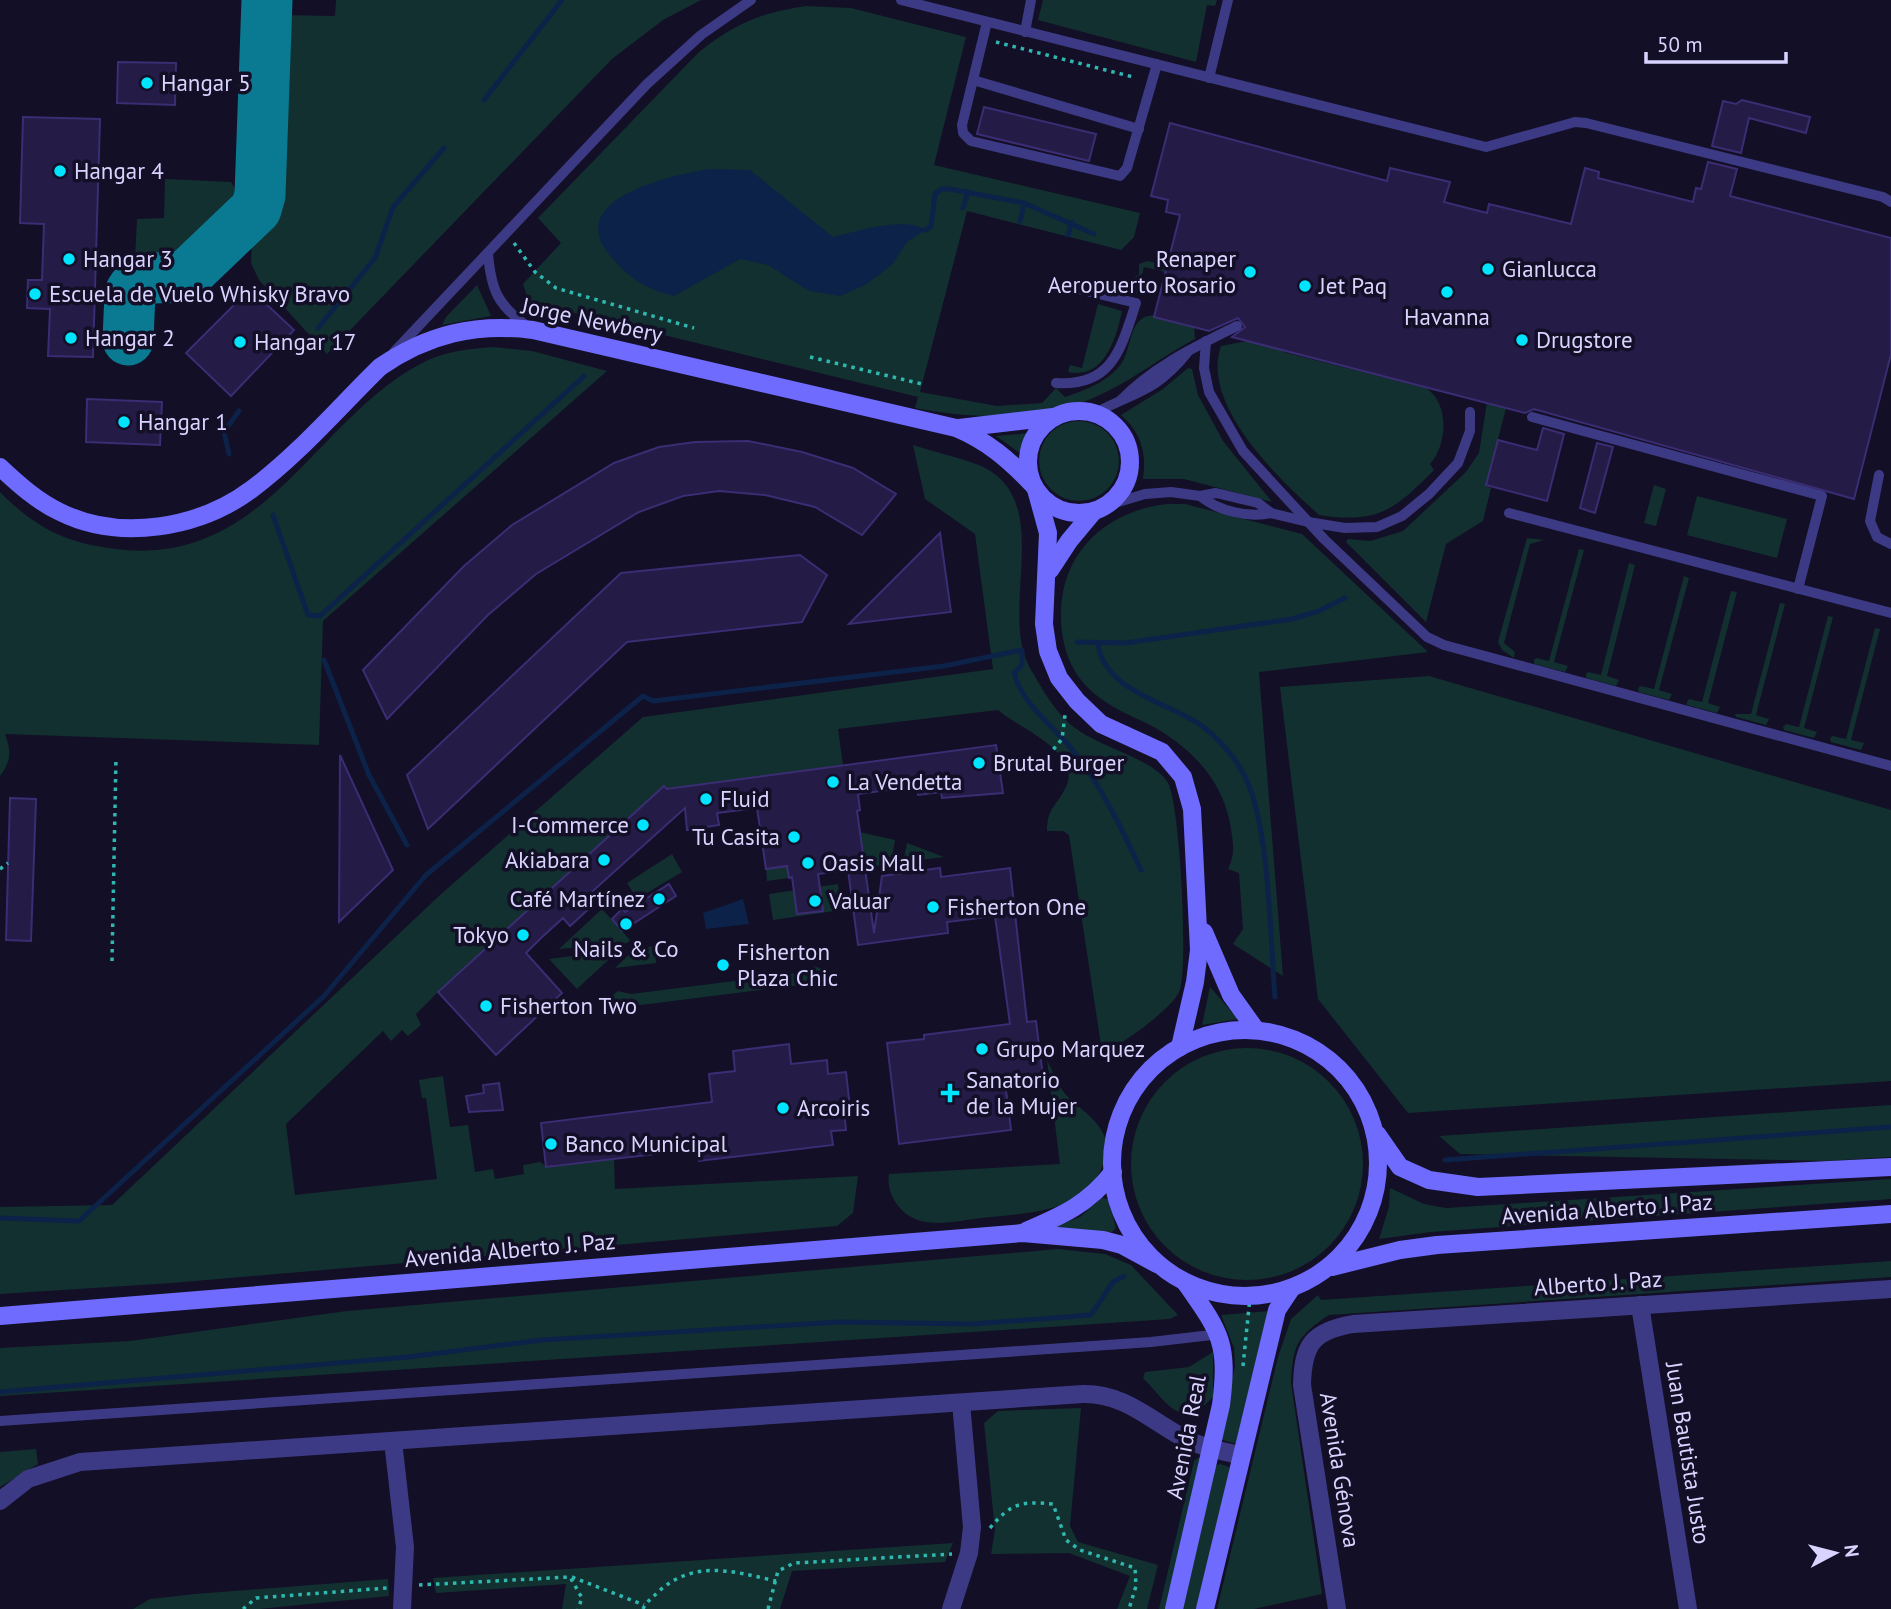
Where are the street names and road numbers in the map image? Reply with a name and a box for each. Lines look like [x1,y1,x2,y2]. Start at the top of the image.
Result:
street label: Jorge Newbery [518,290,666,349]
street label: Avenida Alberto J. Paz [1500,1187,1714,1230]
street label: Avenida Alberto J. Paz [403,1226,617,1273]
street label: Alberto J. Paz [1533,1264,1663,1301]
street label: Juan Bautista Justo [1660,1359,1717,1546]
street label: Avenida Real [1159,1372,1212,1502]
street label: Avenida Génova [1314,1390,1367,1550]

